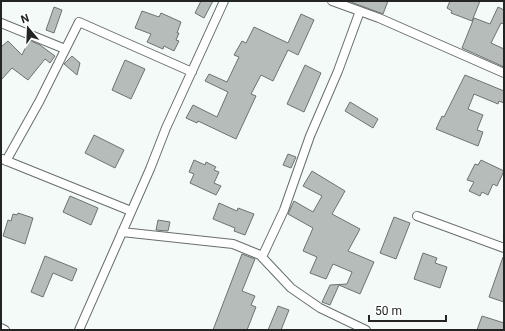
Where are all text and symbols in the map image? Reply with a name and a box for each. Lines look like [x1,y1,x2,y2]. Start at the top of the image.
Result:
north arrow [8,8,48,48]
text: N [19,12,31,26]
scale bar [369,297,446,323]
text: 50 m [375,304,402,318]

